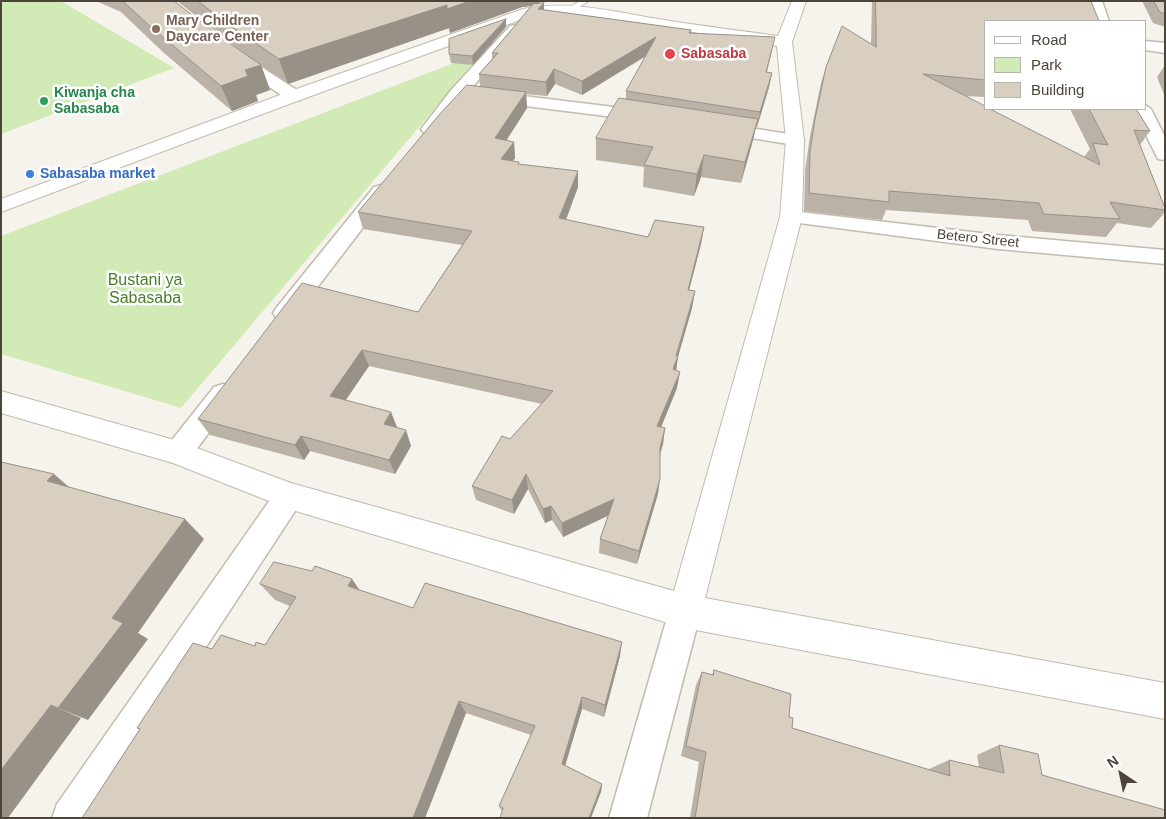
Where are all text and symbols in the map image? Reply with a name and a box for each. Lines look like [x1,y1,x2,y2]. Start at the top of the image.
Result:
place label: Mary Children Daycare Center [166,13,269,46]
legend [984,20,1146,110]
marker: Mary Children Daycare Center [150,23,162,35]
text: Road [1031,31,1067,48]
place label: Sabasaba [681,46,746,62]
marker: Sabasaba [663,47,677,61]
text: Park [1031,56,1062,73]
text: Building [1031,81,1084,98]
place label: Kiwanja cha Sabasaba [54,85,135,118]
marker: Kiwanja cha Sabasaba [38,95,50,107]
place label: Sabasaba market [40,166,155,182]
marker: Sabasaba market [24,168,36,180]
street label: Betero Street [936,226,1020,252]
park label: Bustani ya Sabasaba [108,271,182,309]
north arrow [1096,749,1146,799]
text: N [1104,752,1121,771]

